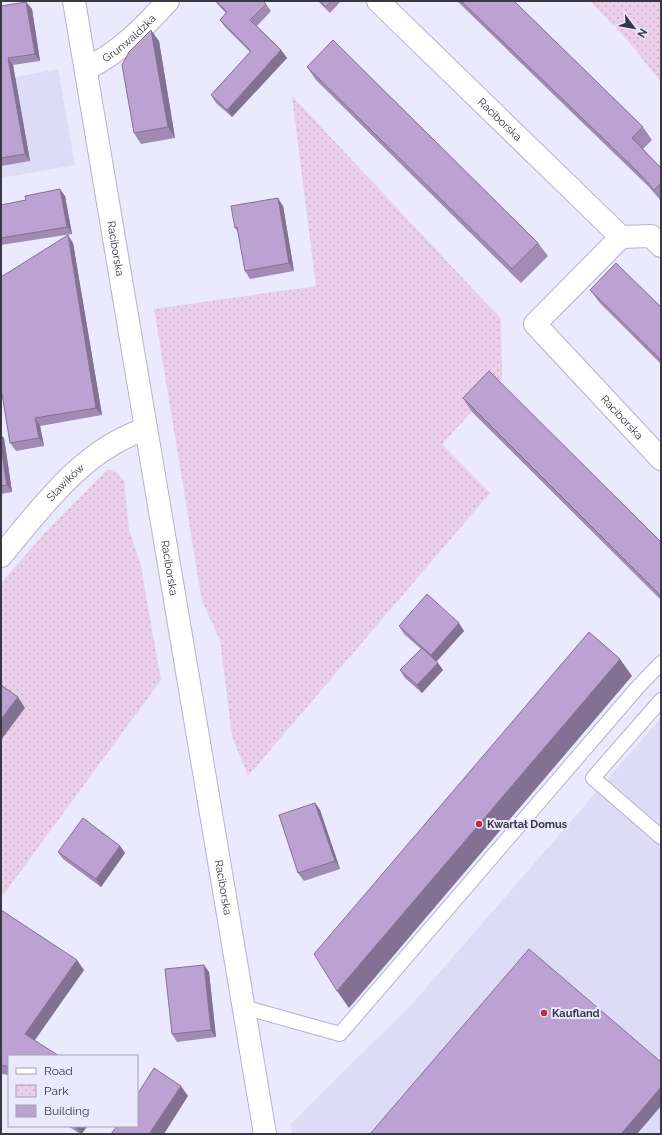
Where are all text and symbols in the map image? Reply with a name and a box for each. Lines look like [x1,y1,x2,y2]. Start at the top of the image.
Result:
north arrow [614,8,654,48]
street label: Grunwaldzka [100,12,159,65]
text: N [634,26,650,40]
street label: Raciborska [475,96,524,144]
street label: Raciborska [104,220,126,277]
street label: Raciborska [598,393,646,443]
street label: Sławików [44,461,87,504]
street label: Raciborska [158,539,180,597]
place label: Kwartał Domus [487,818,568,831]
marker: Kwartał Domus [474,819,484,829]
street label: Raciborska [212,859,234,916]
place label: Kaufland [552,1007,600,1020]
marker: Kaufland [539,1008,549,1018]
legend [8,1055,138,1127]
text: Road [44,1064,73,1078]
text: Park [44,1084,69,1098]
text: Building [44,1104,90,1118]

